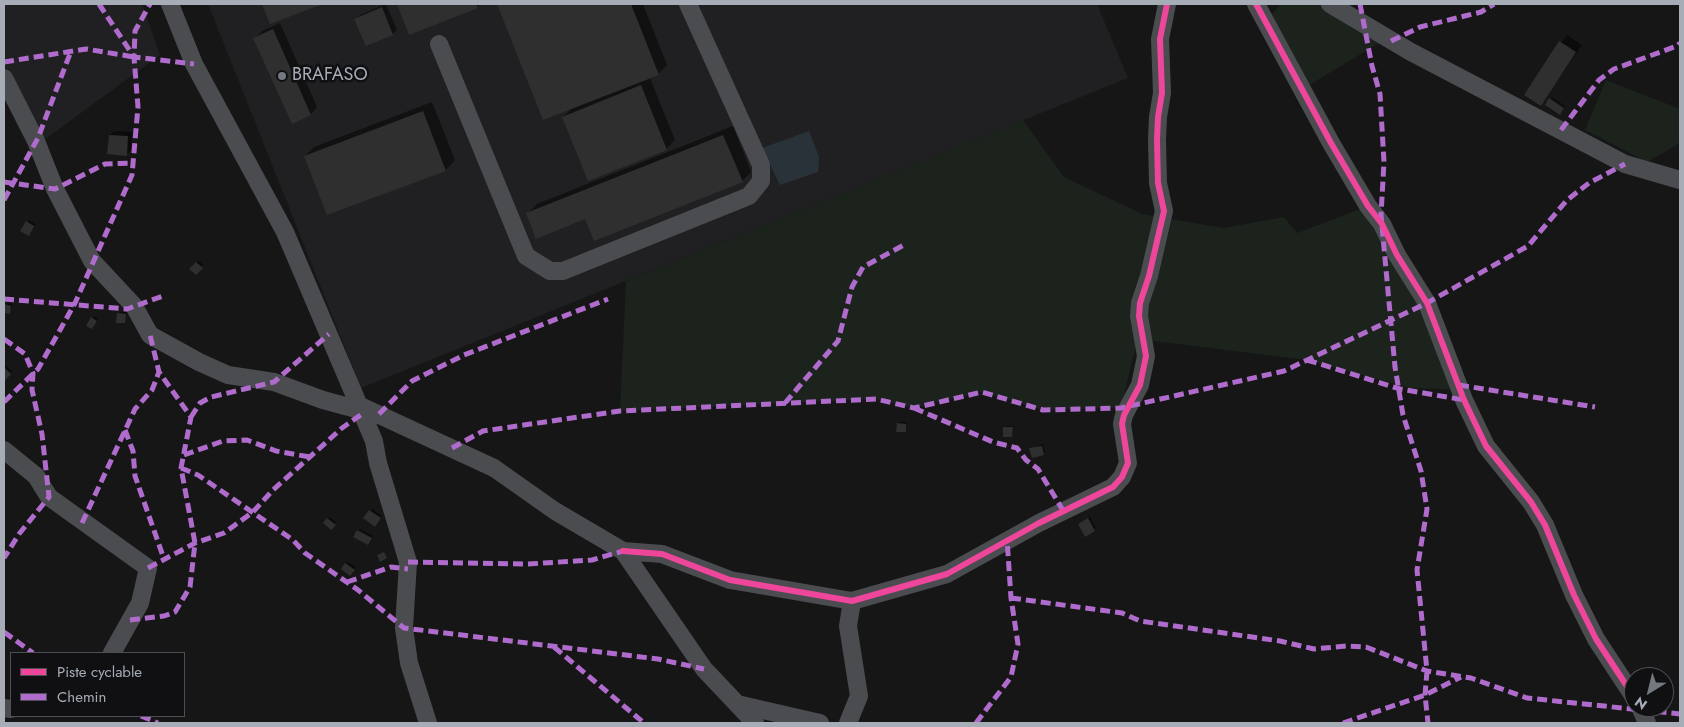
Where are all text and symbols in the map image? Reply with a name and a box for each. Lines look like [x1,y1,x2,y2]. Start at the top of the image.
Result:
place label: BRAFASO [292,65,368,87]
marker: BRAFASO [276,70,288,82]
legend [10,652,185,717]
text: Piste cyclable [57,661,142,683]
north arrow [1624,667,1674,717]
text: Chemin [57,686,106,708]
text: N [1630,692,1651,715]

